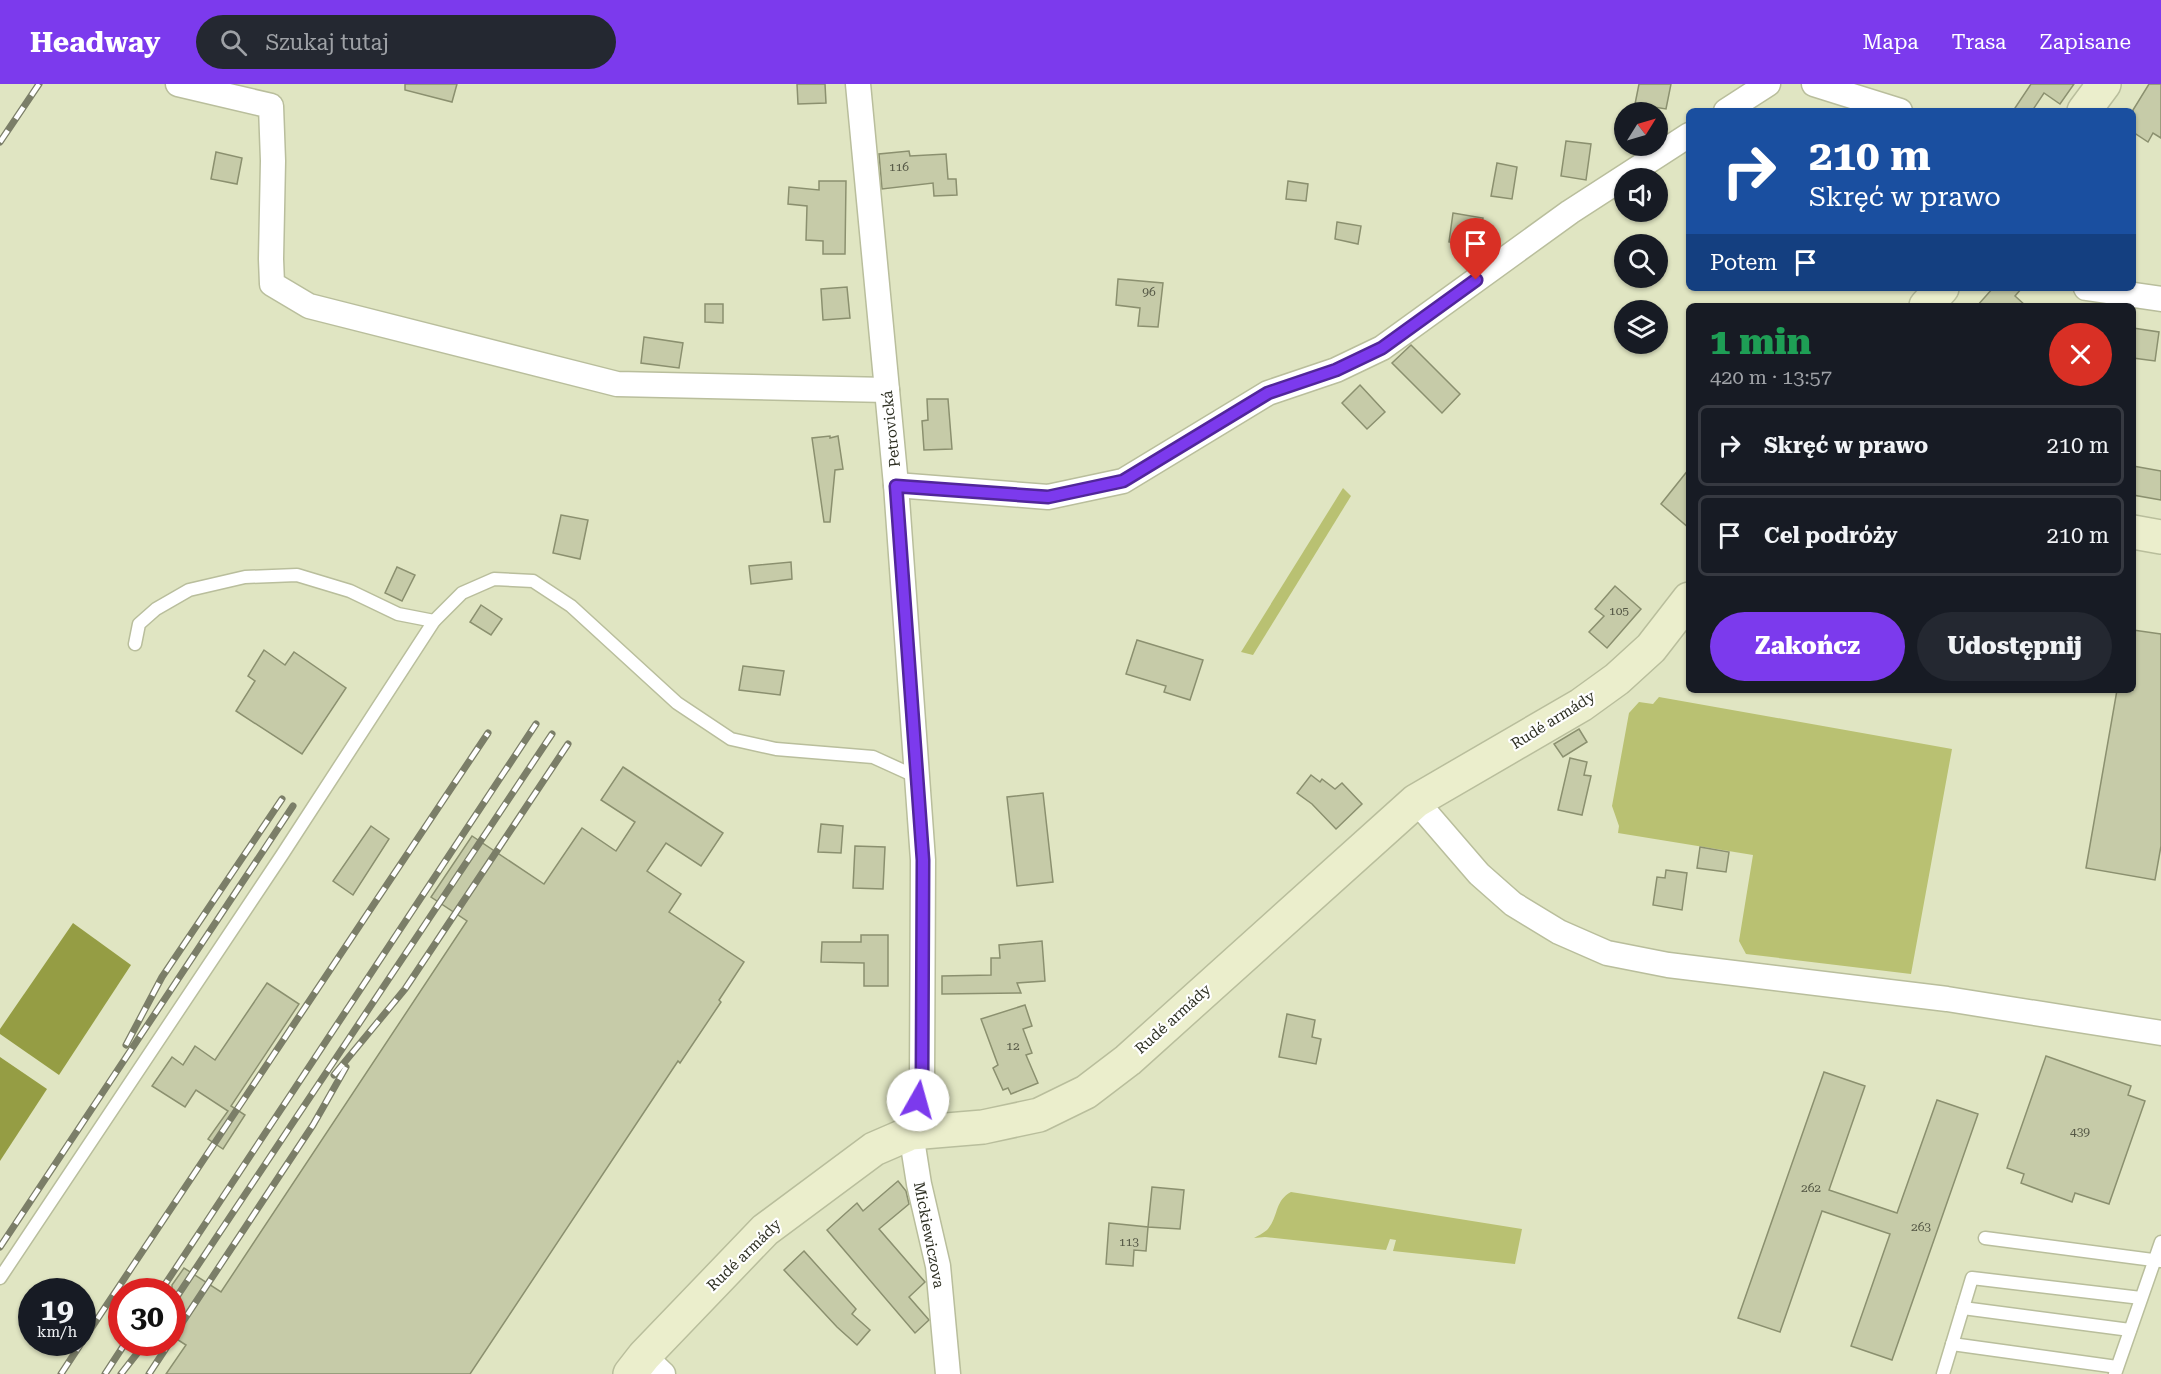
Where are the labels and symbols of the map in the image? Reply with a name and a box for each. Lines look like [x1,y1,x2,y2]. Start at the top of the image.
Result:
north arrow [1614,102,1668,156]
house number: 116 [889,160,909,174]
pin [1450,218,1501,280]
house number: 96 [1142,285,1156,299]
street label: Petrovická [878,390,904,468]
house number: 105 [1609,604,1629,618]
street label: Rudé armády [1508,687,1598,753]
street label: Rudé armády [1131,980,1215,1058]
house number: 12 [1006,1039,1020,1053]
position arrow [886,1068,950,1132]
house number: 439 [2070,1125,2090,1139]
street label: Mickiewiczova [910,1180,948,1290]
house number: 262 [1801,1181,1821,1195]
street label: Rudé armády [703,1215,785,1295]
house number: 263 [1911,1220,1931,1234]
house number: 113 [1119,1235,1139,1249]
speed limit sign: 30 [108,1278,186,1356]

